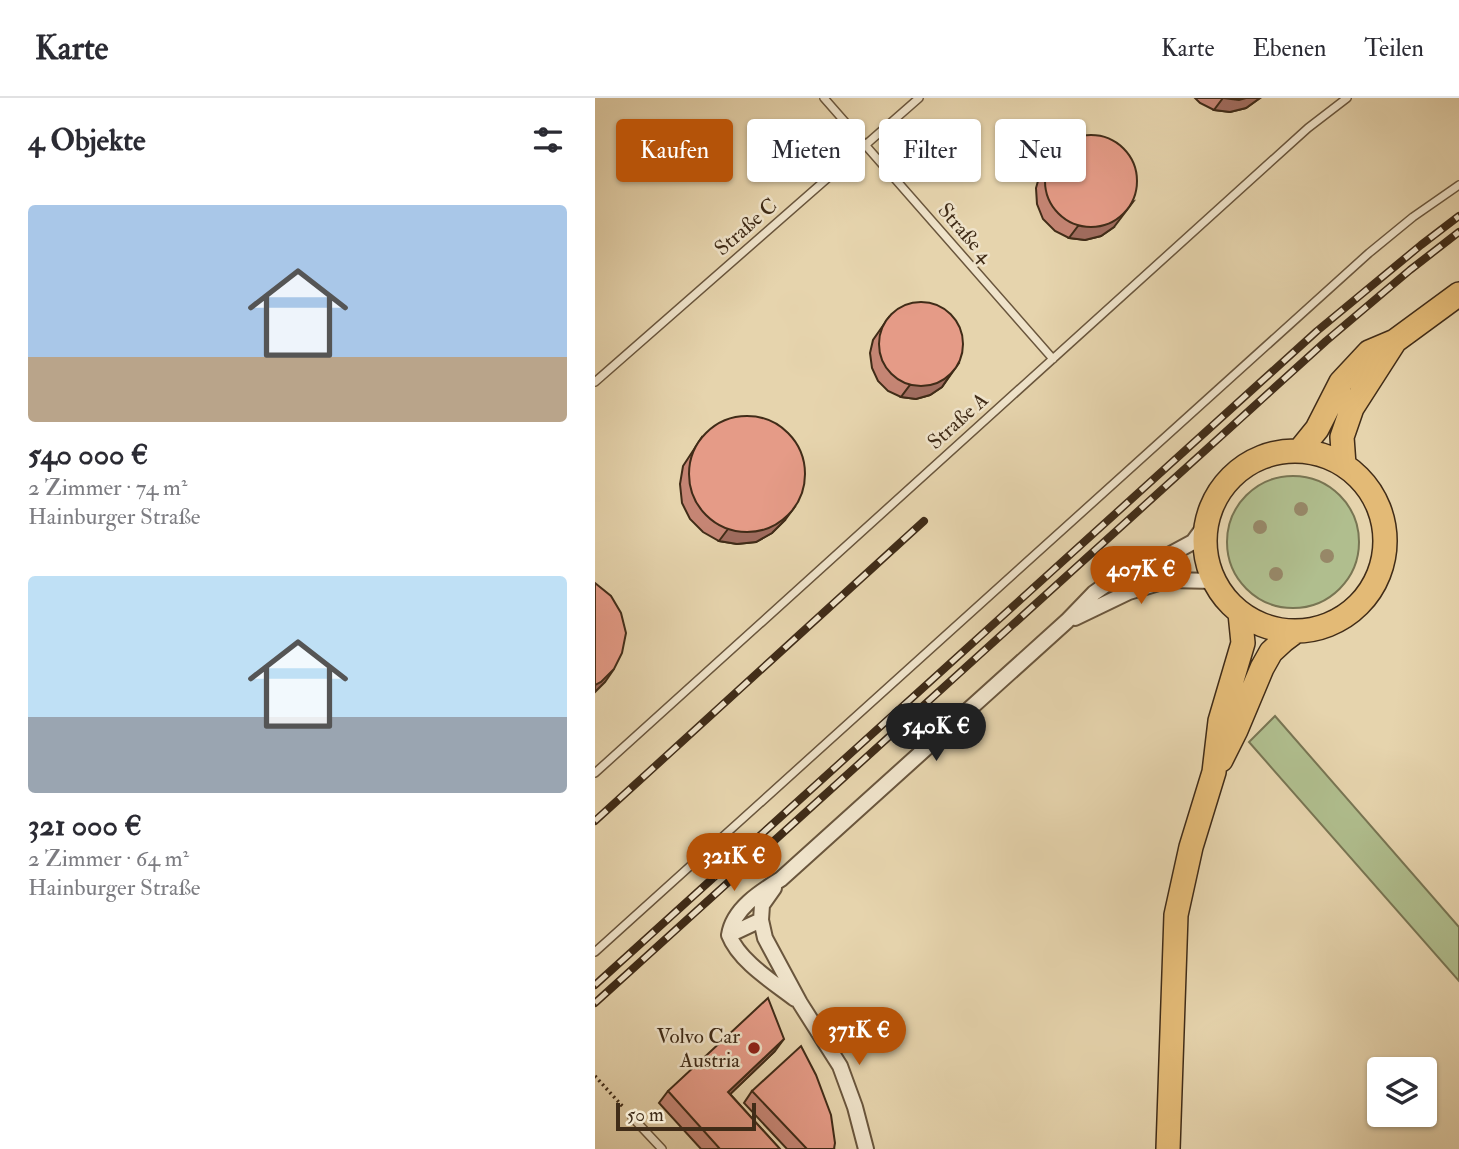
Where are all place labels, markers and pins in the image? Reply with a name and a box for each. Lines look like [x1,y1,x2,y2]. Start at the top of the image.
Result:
pin: 407K € [1084,546,1198,606]
pin: 540K € [879,704,993,763]
pin: 321K € [677,834,791,893]
pin: 371K € [802,1007,916,1067]
place label: Volvo Car Austria [656,1023,740,1074]
marker: Volvo Car Austria [746,1040,762,1056]

